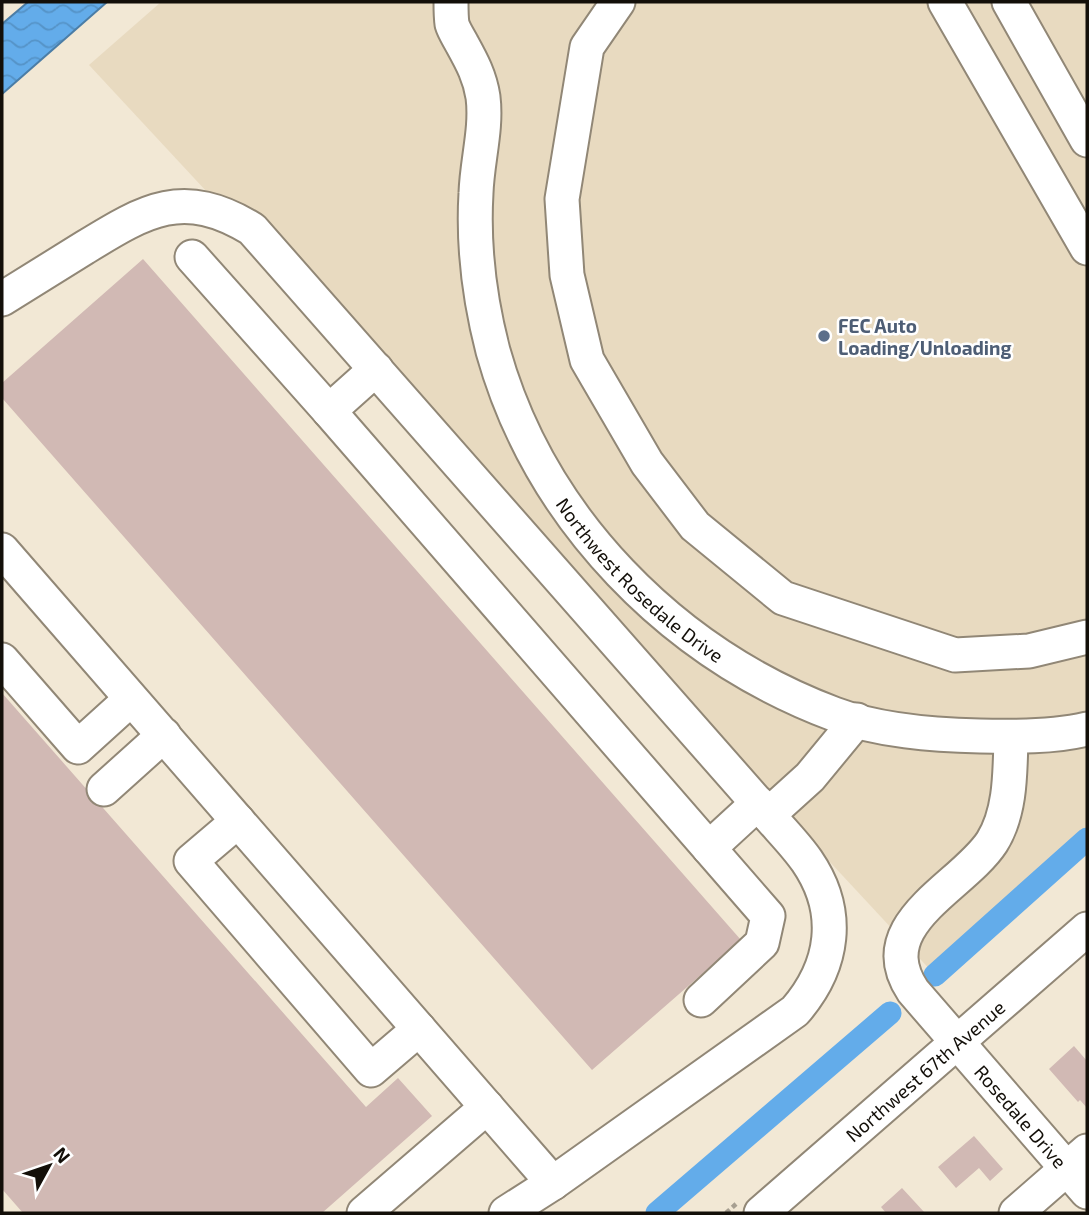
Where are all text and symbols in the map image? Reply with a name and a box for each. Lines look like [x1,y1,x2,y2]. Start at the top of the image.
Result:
place label: FEC Auto Loading/Unloading [838,314,1012,359]
marker: FEC Auto Loading/Unloading [816,328,832,344]
street label: Northwest Rosedale Drive [552,493,728,667]
street label: Northwest 67th Avenue [840,995,1009,1146]
street label: Rosedale Drive [970,1060,1072,1172]
north arrow [14,1131,84,1201]
text: N [49,1142,76,1167]

